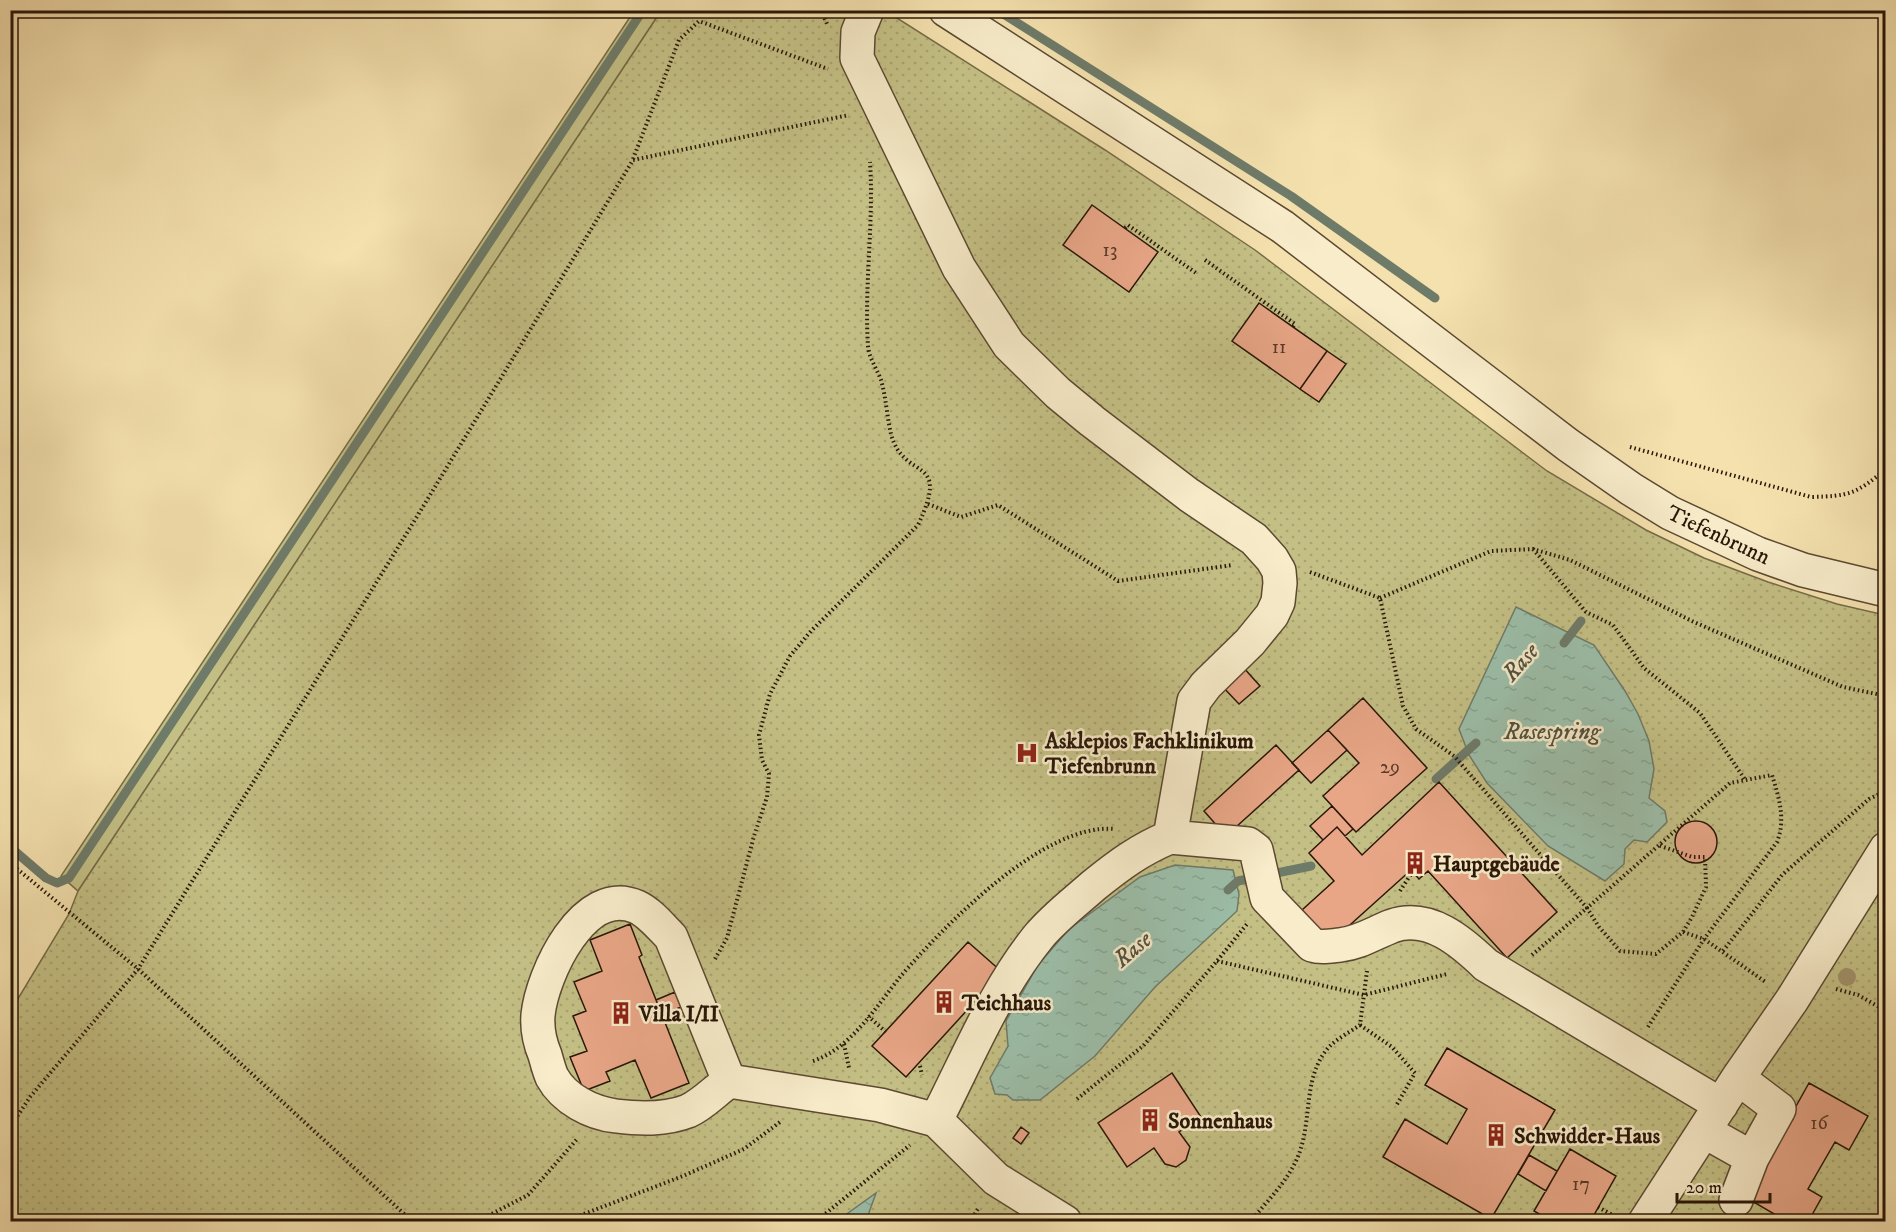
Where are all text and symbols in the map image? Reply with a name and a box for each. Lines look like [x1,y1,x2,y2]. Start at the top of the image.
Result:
house number: 13 [1103,238,1117,263]
house number: 11 [1272,335,1286,360]
street label: Tiefenbrunn [1662,500,1775,571]
water label: Rase [1495,637,1546,689]
water label: Rasespring [1503,717,1602,747]
place label: Asklepios Fachklinikum Tiefenbrunn [1044,728,1254,780]
hospital icon: Asklepios Fachklinikum Tiefenbrunn [1014,740,1040,766]
house number: 29 [1380,755,1400,780]
building icon: Hauptgebäude [1402,850,1428,876]
place label: Hauptgebäude [1433,851,1560,878]
water label: Rase [1107,924,1159,975]
building icon: Teichhaus [931,989,957,1015]
place label: Teichhaus [961,990,1052,1017]
building icon: Villa I/II [608,1000,634,1026]
place label: Villa I/II [638,1001,719,1028]
building icon: Sonnenhaus [1137,1107,1163,1133]
place label: Sonnenhaus [1168,1108,1273,1135]
house number: 16 [1810,1111,1828,1136]
building icon: Schwidder-Haus [1483,1122,1509,1148]
place label: Schwidder-Haus [1514,1123,1661,1150]
scale bar [1677,1166,1770,1204]
house number: 17 [1572,1172,1590,1197]
text: 20 m [1686,1177,1722,1199]

